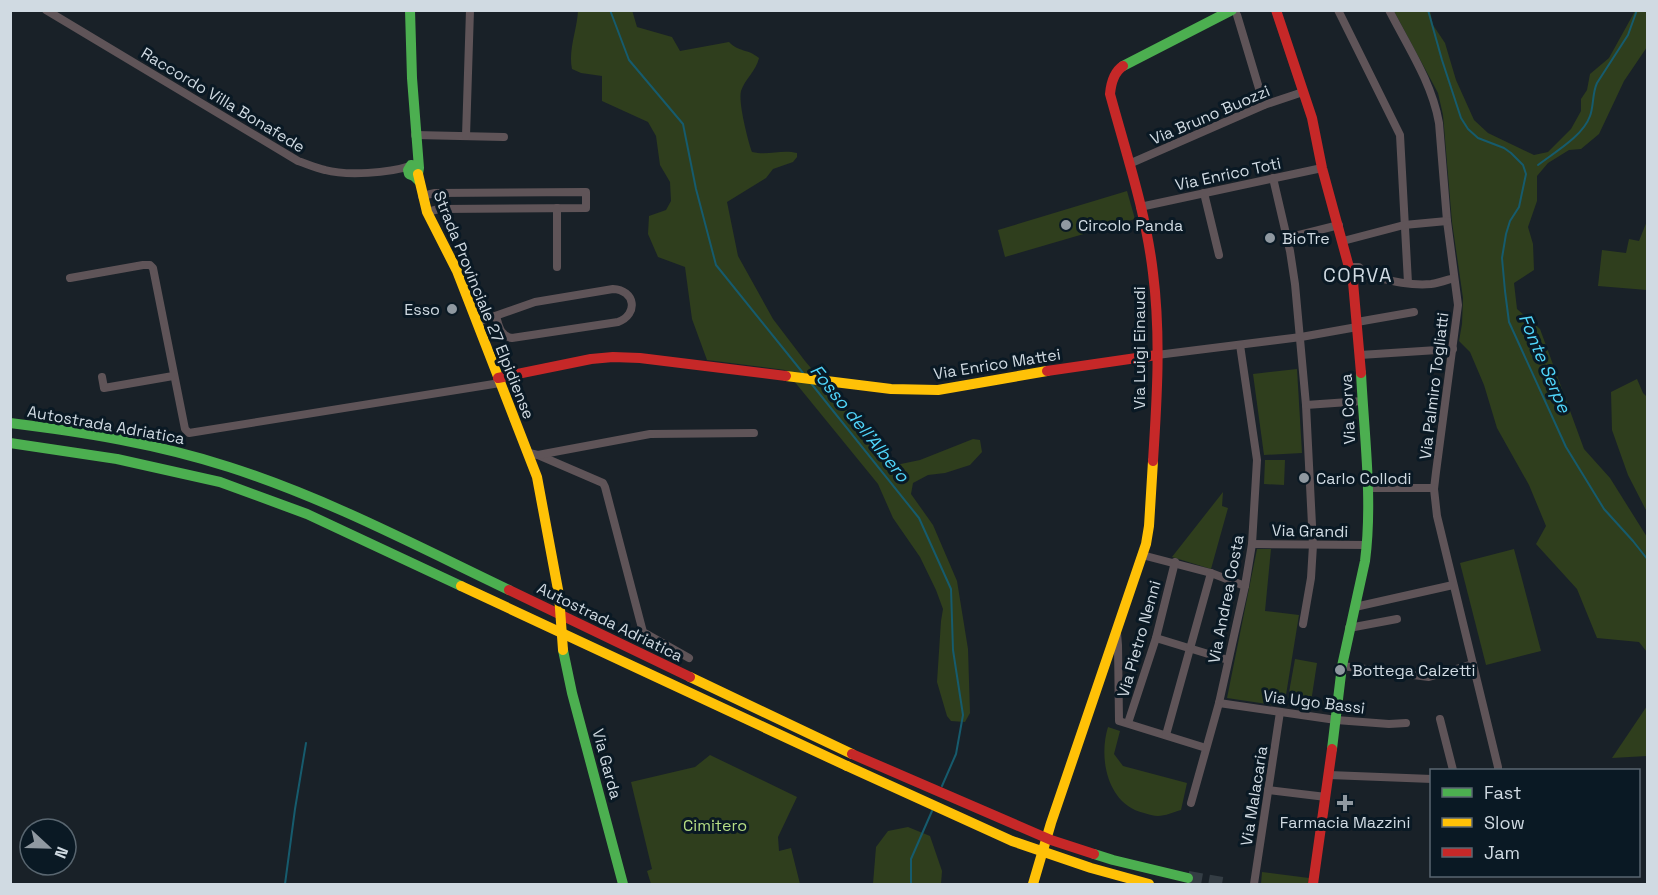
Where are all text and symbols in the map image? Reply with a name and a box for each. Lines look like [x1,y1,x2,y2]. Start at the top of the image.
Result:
street label: Raccordo Villa Bonafede [137,43,309,157]
street label: Via Bruno Buozzi [1147,80,1273,150]
street label: Via Enrico Toti [1173,153,1283,195]
street label: Strada Provinciale 27 Elpidiense [429,188,539,422]
place label: Circolo Panda [1078,215,1183,236]
marker: Circolo Panda [1059,218,1073,232]
place label: BioTre [1282,228,1330,249]
marker: BioTre [1263,231,1277,245]
district label: CORVA [1323,262,1393,288]
street label: Via Luigi Einaudi [1129,286,1150,410]
place label: Esso [404,299,440,320]
marker: Esso [445,302,459,316]
water label: Fonte Serpe [1514,310,1577,417]
street label: Via Palmiro Togliatti [1415,311,1453,461]
street label: Via Enrico Mattei [932,344,1062,384]
water label: Fosso dell'Albero [805,359,915,487]
street label: Via Corva [1336,373,1360,445]
street label: Autostrada Adriatica [26,401,186,449]
place label: Carlo Collodi [1316,468,1412,489]
marker: Carlo Collodi [1297,471,1311,485]
street label: Via Grandi [1271,520,1349,542]
street label: Via Andrea Costa [1203,533,1249,665]
street label: Autostrada Adriatica [534,578,686,666]
street label: Via Pietro Nenni [1112,578,1166,700]
place label: Bottega Calzetti [1352,660,1475,681]
marker: Bottega Calzetti [1333,663,1347,677]
street label: Via Ugo Bassi [1262,685,1366,719]
street label: Via Garda [588,726,626,802]
street label: Via Malacaria [1236,744,1272,848]
legend [1430,769,1640,877]
text: Fast [1484,781,1521,804]
marker: Farmacia Mazzini [1338,796,1352,810]
text: Slow [1484,811,1525,834]
place label: Farmacia Mazzini [1280,812,1410,833]
park label: Cimitero [683,815,747,836]
north arrow [18,817,78,877]
text: Jam [1484,841,1520,864]
text: N [50,844,73,861]

